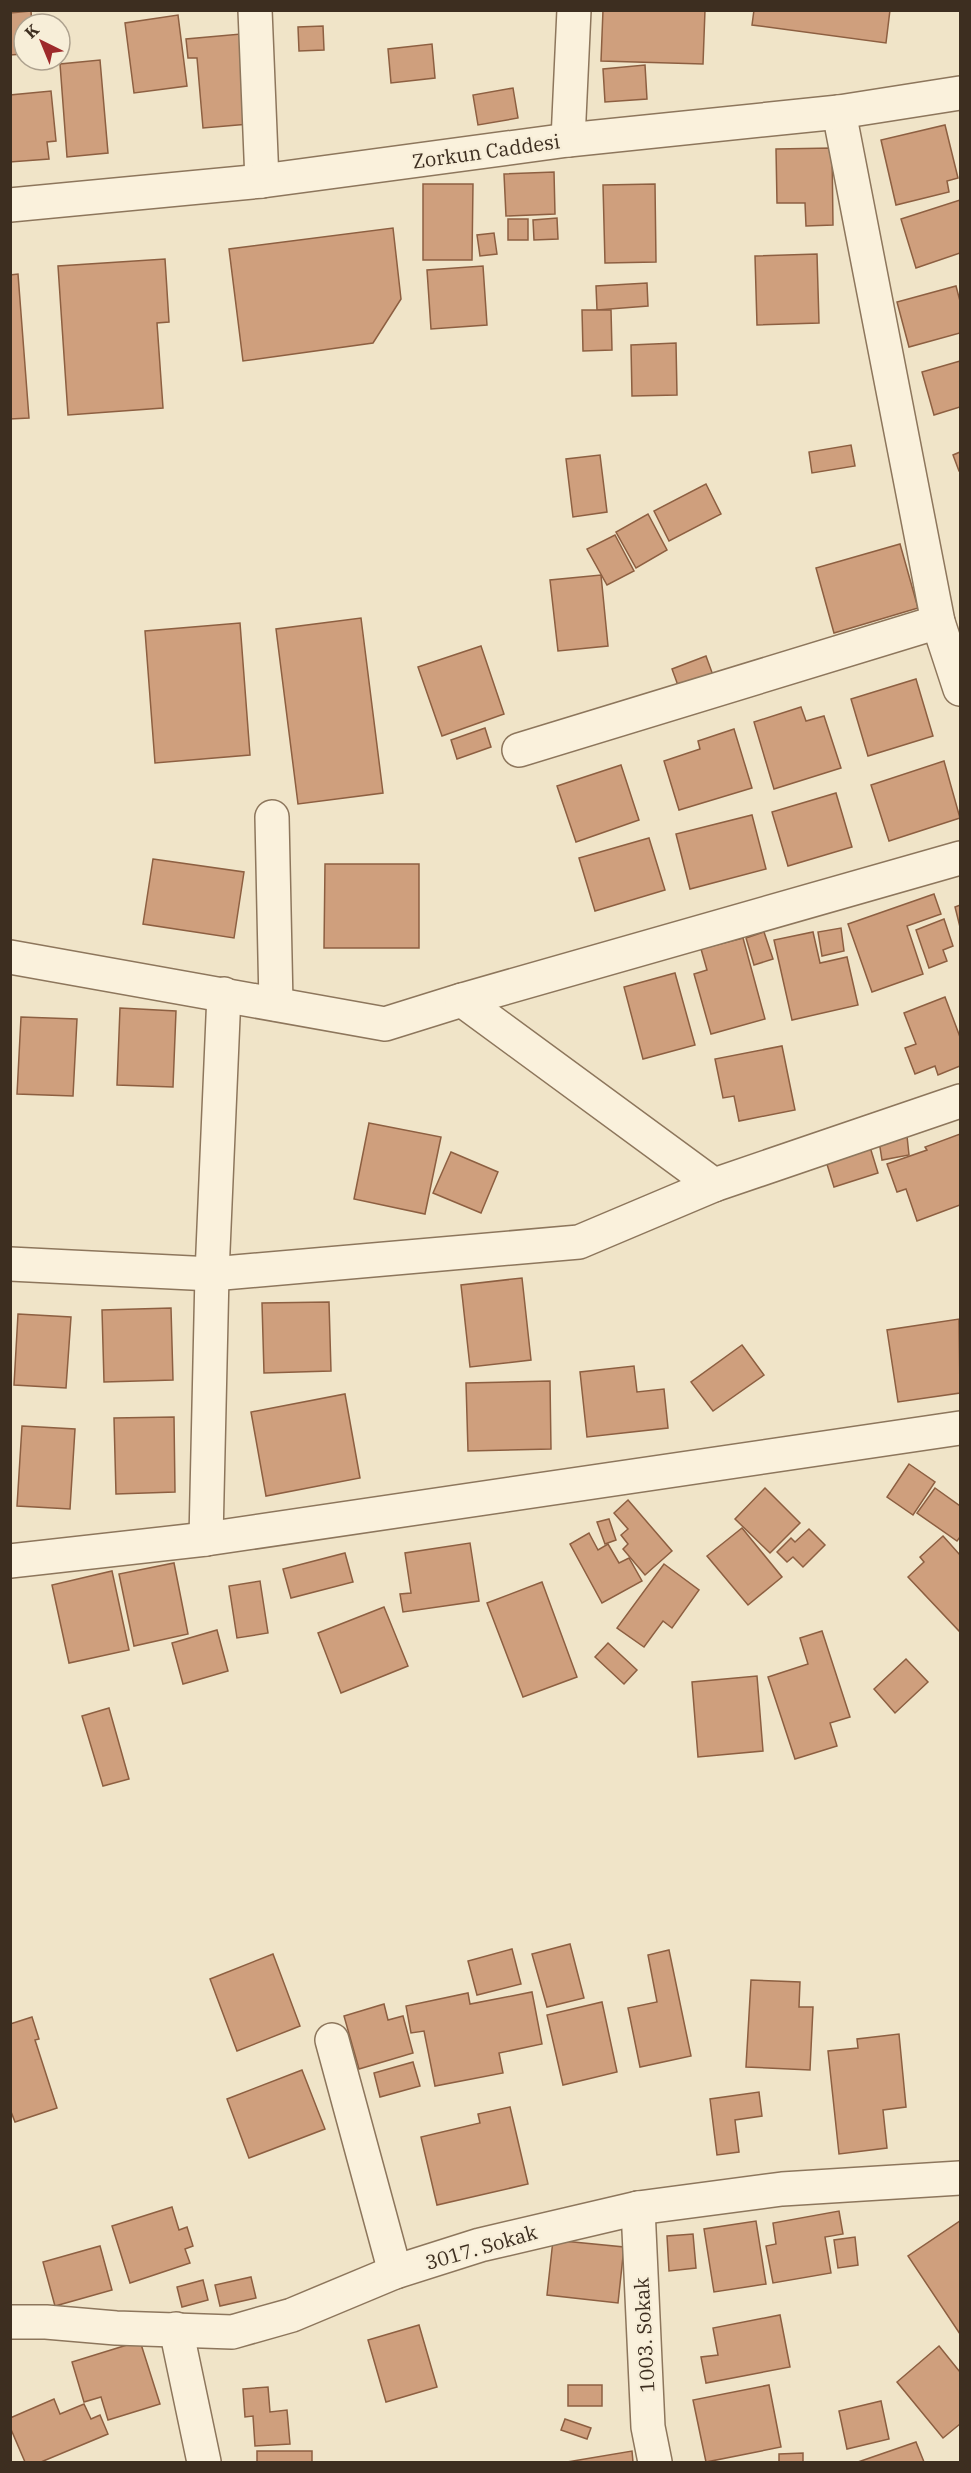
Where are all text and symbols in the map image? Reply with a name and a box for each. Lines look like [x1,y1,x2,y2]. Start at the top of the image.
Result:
north arrow [12,12,72,72]
text: K [20,19,44,43]
street label: Zorkun Caddesi [410,127,562,175]
street label: 3017. Sokak [422,2218,540,2276]
street label: 1003. Sokak [627,2276,660,2393]

